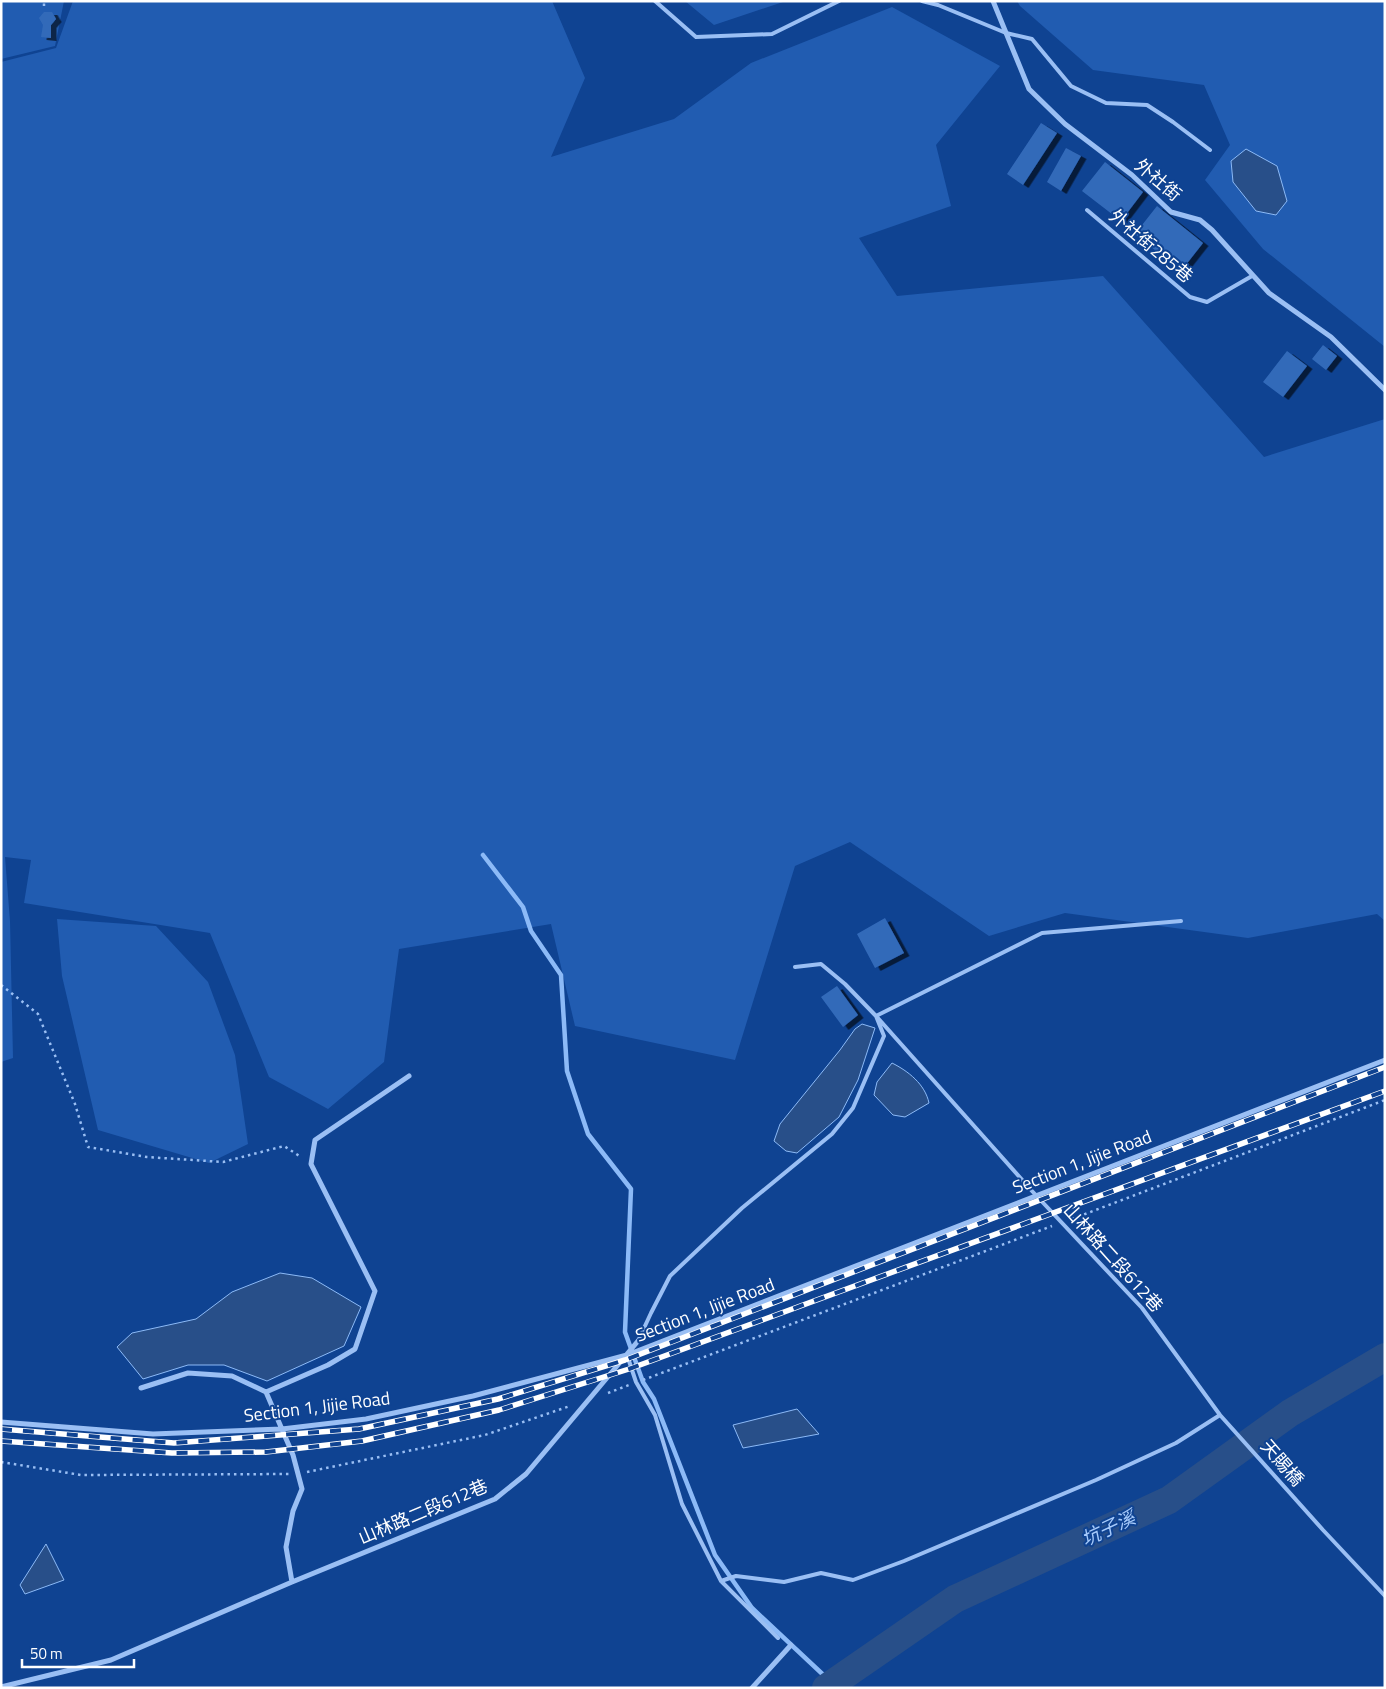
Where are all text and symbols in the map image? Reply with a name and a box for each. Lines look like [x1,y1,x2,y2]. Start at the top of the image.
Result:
street label: 外社街 [1129,152,1188,207]
street label: 外社街285巷 [1103,202,1199,289]
street label: Section 1, Jijie Road [1008,1123,1155,1201]
street label: 山林路二段612巷 [1057,1197,1170,1318]
street label: Section 1, Jijie Road [631,1271,778,1349]
street label: Section 1, Jijie Road [242,1384,392,1429]
street label: 天賜橋 [1254,1433,1310,1492]
street label: 山林路二段612巷 [354,1472,492,1551]
water label: 坑子溪 [1076,1501,1142,1553]
scale bar [22,1636,135,1668]
text: 50 m [30,1642,63,1665]

